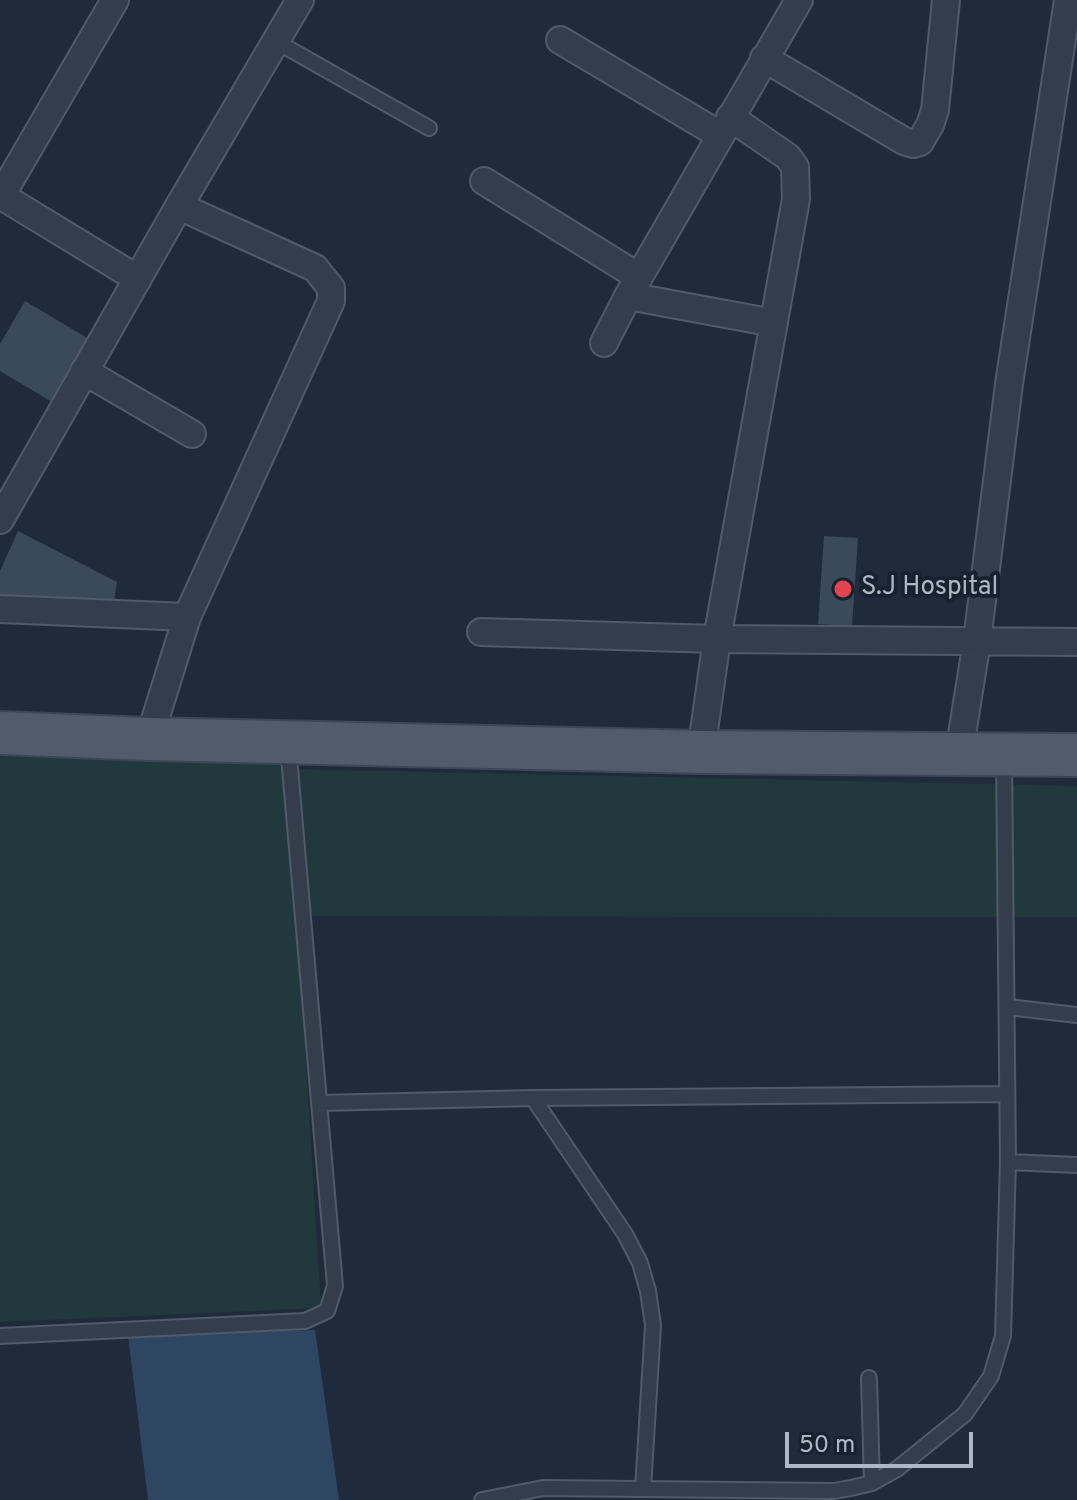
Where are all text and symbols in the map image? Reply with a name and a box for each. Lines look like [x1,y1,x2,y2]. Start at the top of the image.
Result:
place label: S.J Hospital [861,573,998,605]
marker: S.J Hospital [832,578,854,600]
scale bar [789,1416,977,1466]
text: 50 m [799,1431,855,1461]

